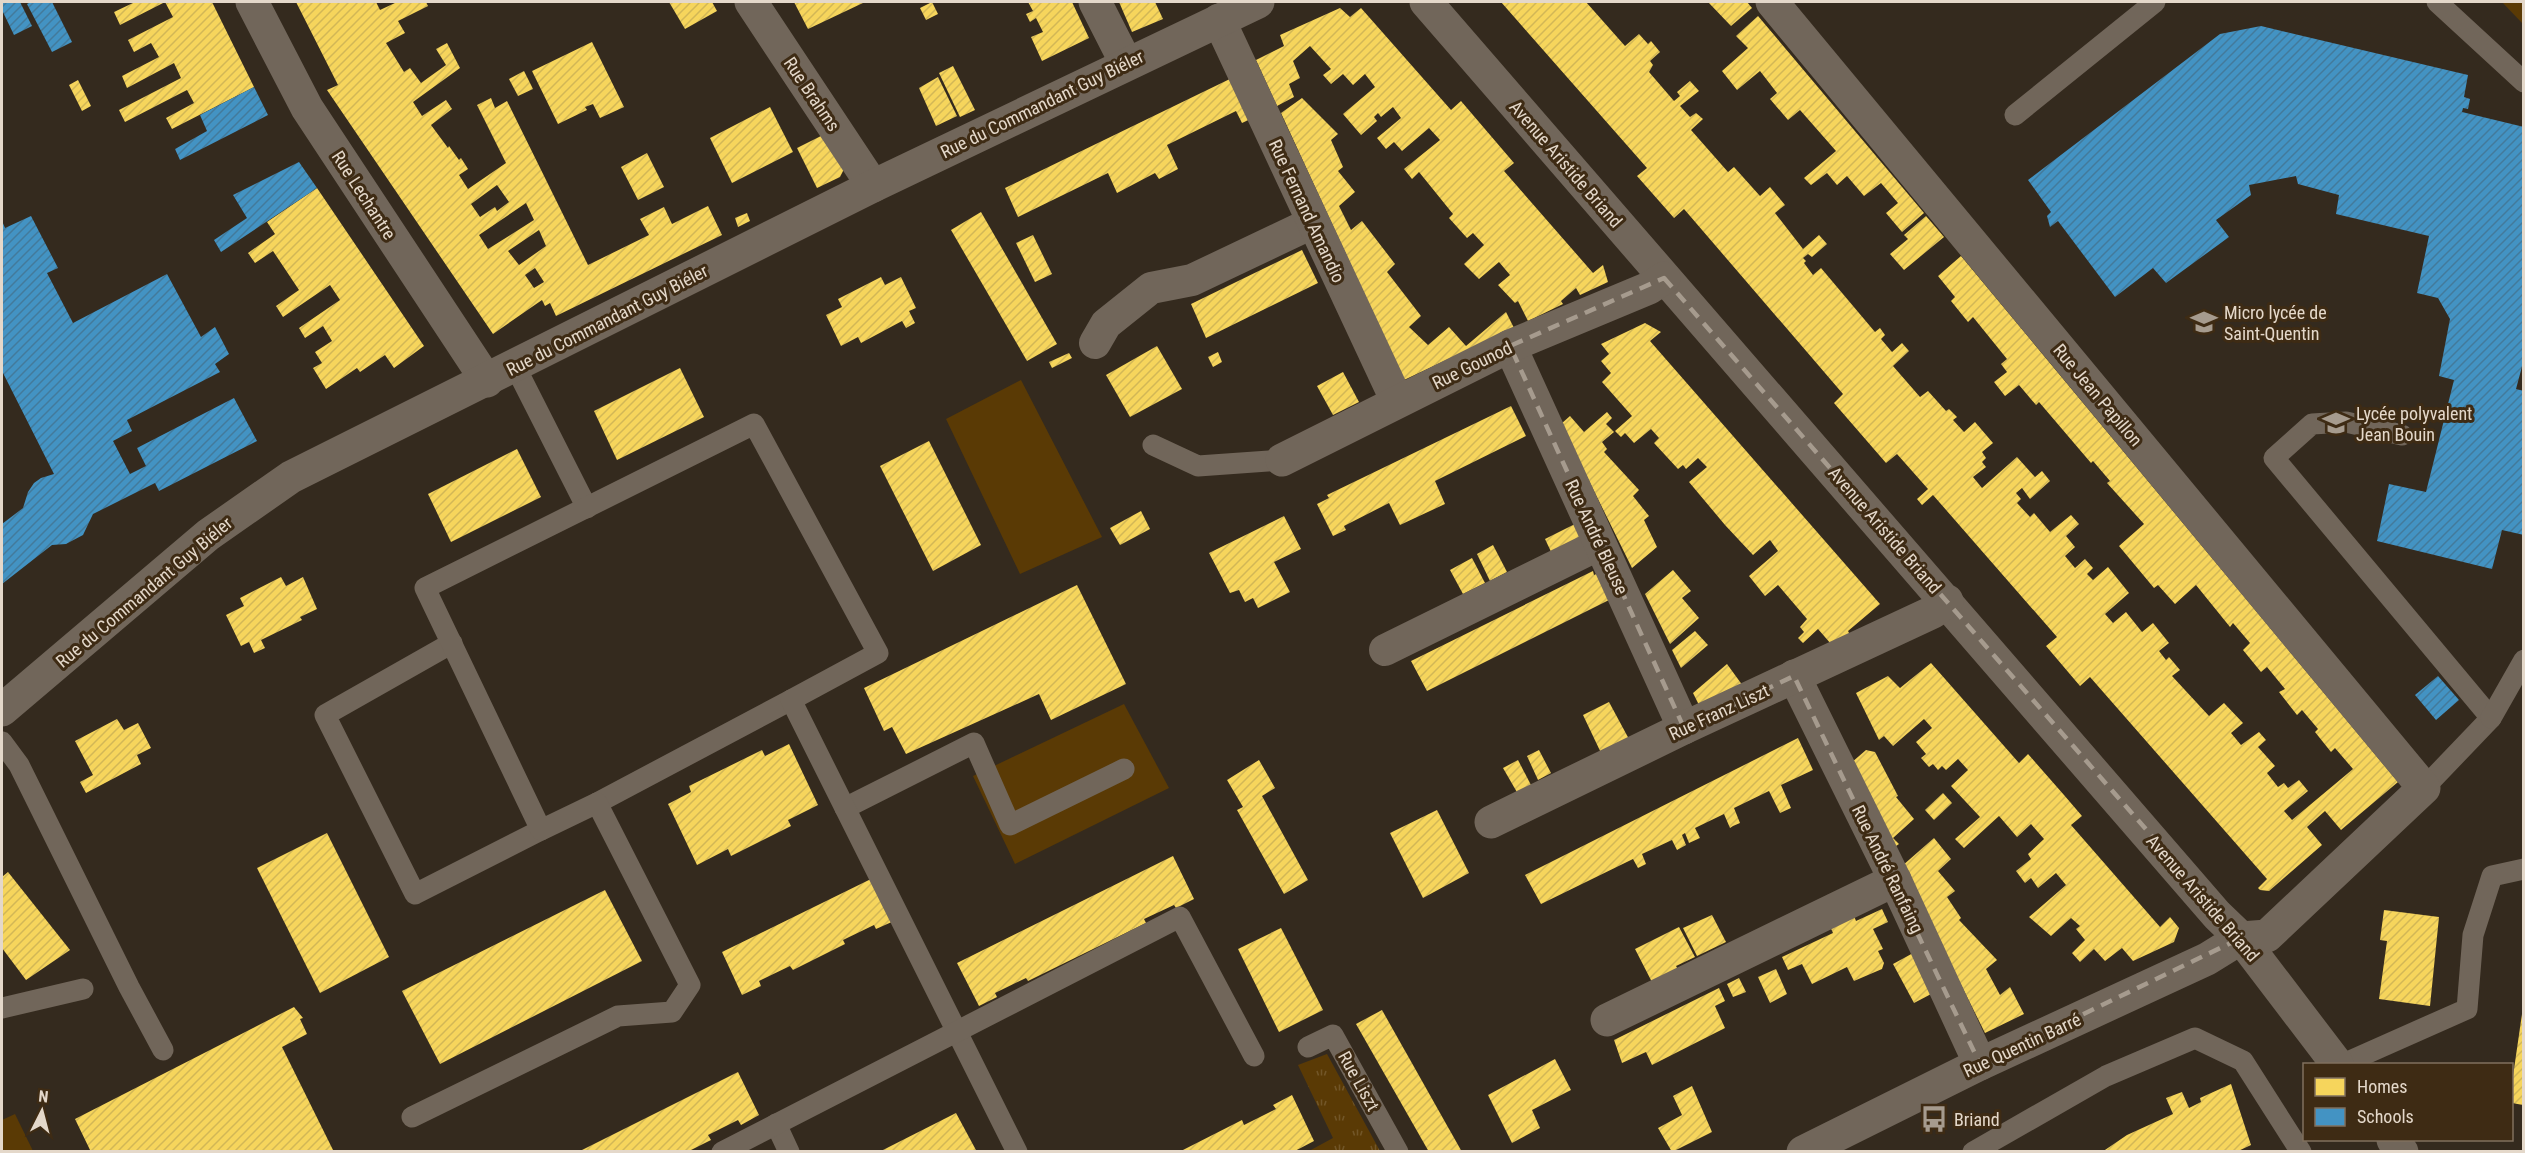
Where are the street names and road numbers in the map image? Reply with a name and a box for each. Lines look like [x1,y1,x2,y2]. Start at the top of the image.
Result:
street label: Rue du Commandant Guy Biéler [937,45,1147,162]
street label: Rue Brahms [780,53,844,135]
street label: Avenue Aristide Briand [1505,96,1627,232]
street label: Rue Fernand Amandio [1265,136,1349,286]
street label: Rue Lechantre [328,147,400,243]
street label: Rue du Commandant Guy Biéler [503,260,712,380]
street label: Rue Gounod [1429,337,1515,393]
street label: Rue Jean Papillon [2049,340,2147,450]
street label: Avenue Aristide Briand [1824,462,1946,598]
street label: Rue André Bleuse [1561,476,1633,598]
street label: Rue du Commandant Guy Biéler [52,512,237,672]
street label: Rue Franz Liszt [1666,680,1772,744]
street label: Rue André Ranfaing [1848,802,1928,936]
street label: Avenue Aristide Briand [2142,830,2264,966]
street label: Rue Quentin Barré [1960,1009,2084,1081]
street label: Rue Liszt [1334,1048,1384,1114]

